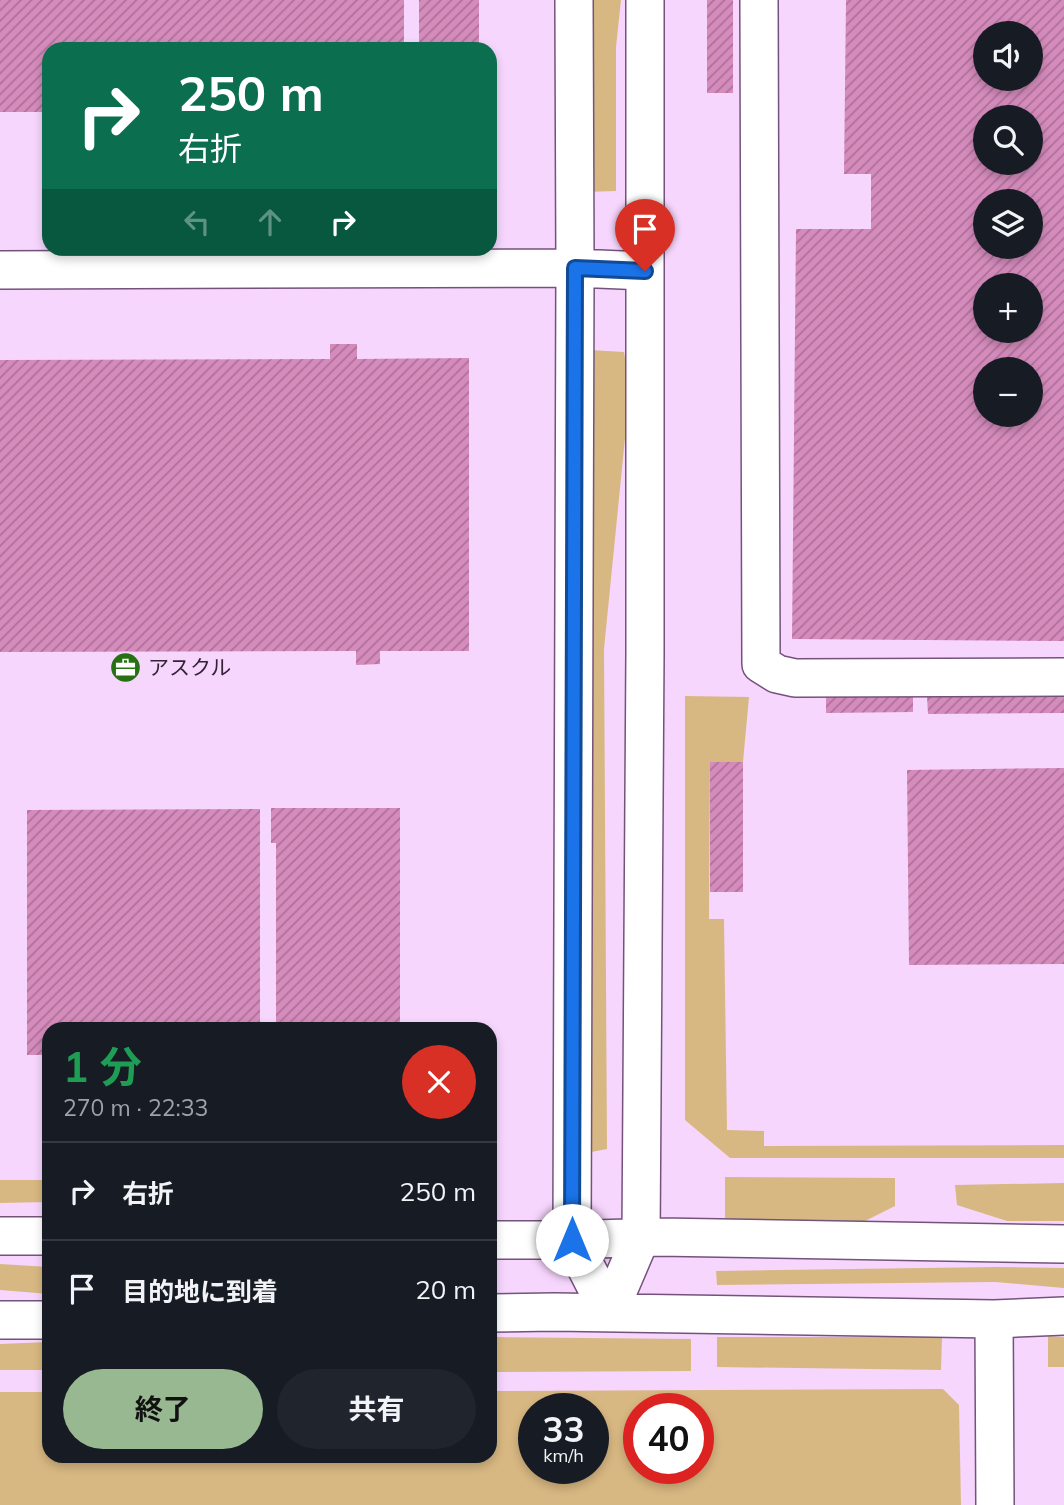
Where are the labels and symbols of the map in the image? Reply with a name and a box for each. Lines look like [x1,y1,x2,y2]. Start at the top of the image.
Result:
pin [615,199,675,271]
office icon: アスクル [108,650,142,684]
place label: アスクル [148,654,231,680]
position arrow [535,1203,609,1277]
speed limit sign: 40 [623,1393,714,1484]

